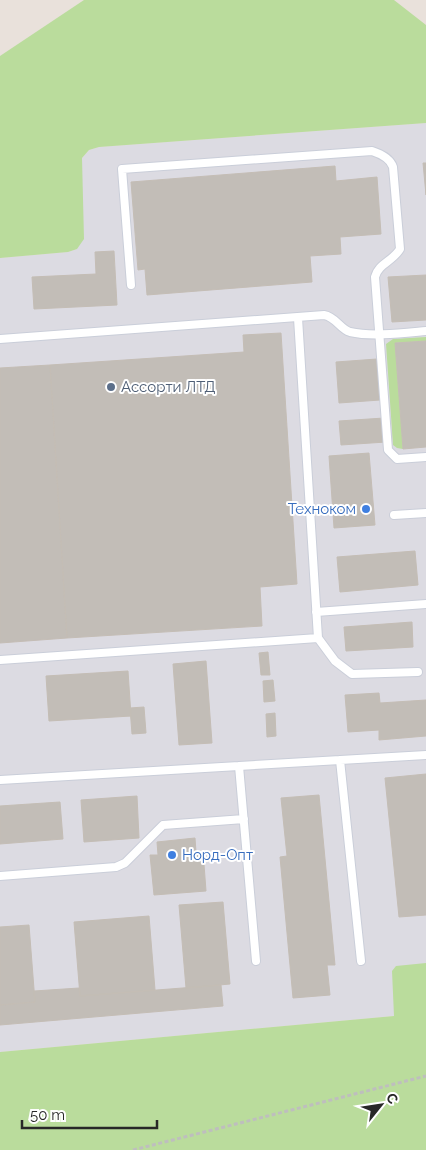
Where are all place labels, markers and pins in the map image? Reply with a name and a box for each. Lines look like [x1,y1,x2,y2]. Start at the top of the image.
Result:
place label: Ассорти ЛТД [121,378,216,396]
marker: Ассорти ЛТД [105,381,117,393]
place label: Техноком [288,500,356,518]
marker: Техноком [360,503,372,515]
place label: Норд-Опт [182,846,253,864]
marker: Норд-Опт [166,849,178,861]

